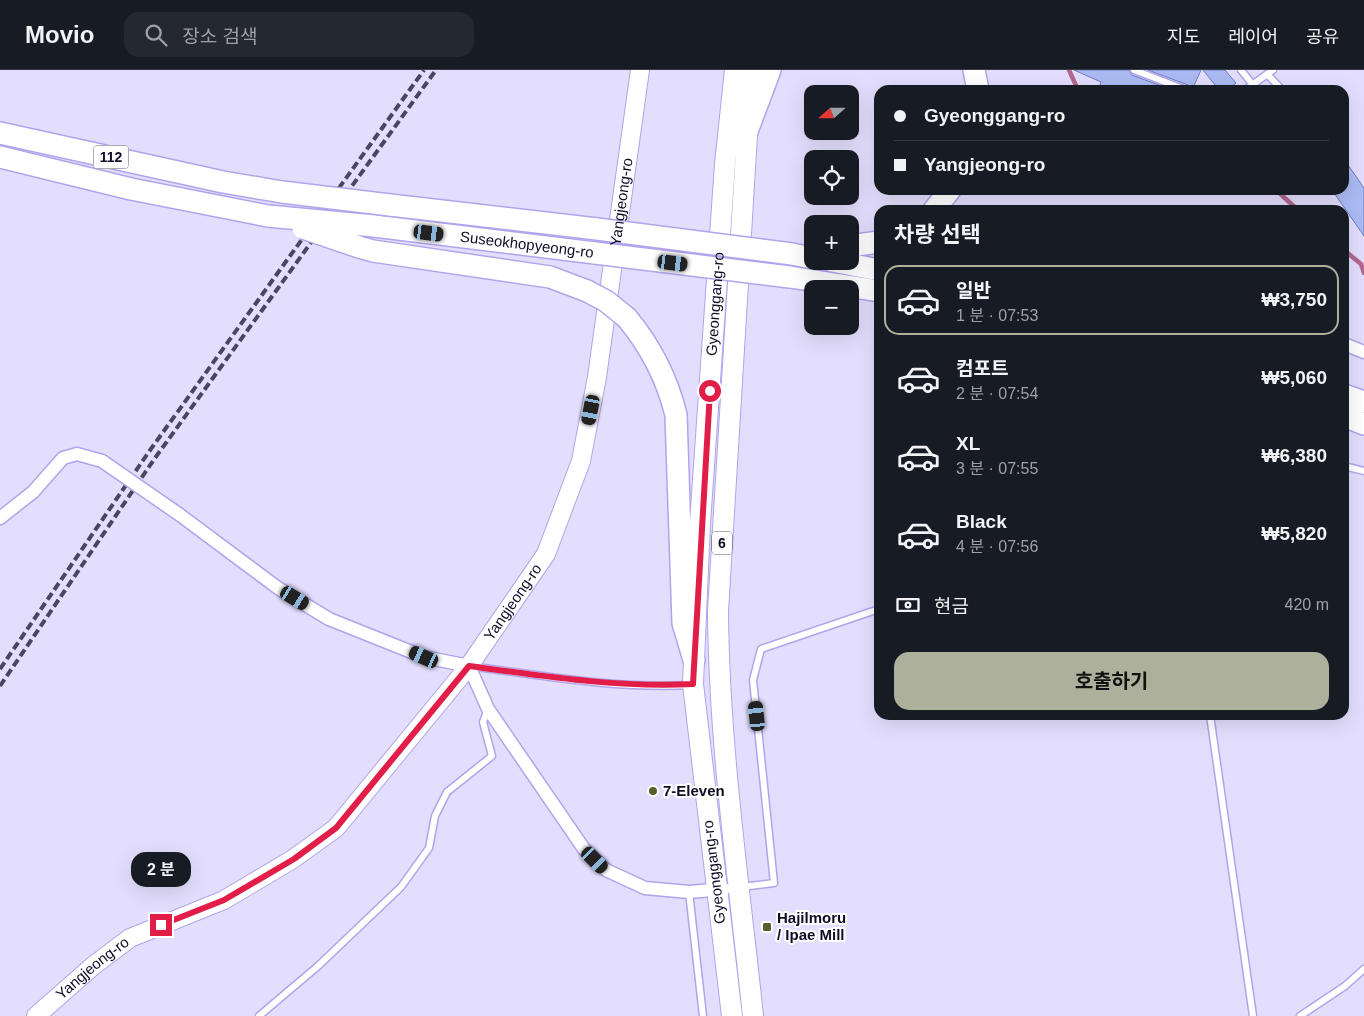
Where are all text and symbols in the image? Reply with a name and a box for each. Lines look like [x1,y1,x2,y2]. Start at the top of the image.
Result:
search box [124,12,474,57]
text: Movio [25,21,94,48]
icon: search [142,21,170,49]
text: 장소 검색 [182,26,258,47]
text: 지도 [1167,27,1200,47]
text: 레이어 [1228,27,1278,47]
text: 공유 [1306,27,1339,47]
north arrow [804,85,859,140]
map controls [804,85,859,335]
text: Gyeonggang-ro [924,105,1065,126]
road number: 112 [94,145,128,168]
button: locate [804,150,859,205]
text: Yangjeong-ro [924,154,1045,175]
street label: Yangjeong-ro [606,157,636,247]
button: + [804,215,859,270]
text: 차량 선택 [894,222,981,247]
car [413,224,444,242]
street label: Suseokhopyeong-ro [459,228,595,261]
street label: Gyeonggang-ro [703,251,727,357]
car [657,254,688,272]
icon: car [896,278,941,323]
button: − [804,280,859,335]
text: 일반 [956,280,991,301]
text: ₩3,750 [1262,289,1327,310]
text: 1 분 · 07:53 [956,307,1038,324]
icon: car [896,356,941,401]
text: 컴포트 [956,358,1008,379]
text: ₩5,060 [1262,367,1327,388]
route start [699,380,721,402]
text: 2 분 · 07:54 [956,385,1038,402]
car [580,394,601,426]
text: XL [956,433,980,454]
icon: car [896,434,941,479]
text: ₩6,380 [1262,445,1327,466]
text: 3 분 · 07:55 [956,460,1038,477]
text: Black [956,511,1007,532]
icon: car [896,512,941,557]
text: ₩5,820 [1262,523,1327,544]
road number: 6 [712,532,732,554]
text: 4 분 · 07:56 [956,538,1038,555]
street label: Yangjeong-ro [480,560,545,643]
car [278,584,311,612]
icon: cash [894,591,922,619]
text: 현금 [934,596,969,617]
text: 420 m [1285,596,1329,613]
car [407,644,440,670]
button: 호출하기 [894,652,1329,710]
car [747,700,766,732]
place label: 7-Eleven [663,782,725,799]
marker: 7-Eleven [647,785,659,797]
street label: Gyeonggang-ro [699,819,728,925]
car [579,844,610,876]
callout: 2 분 [131,852,191,888]
text: 2 분 [147,861,175,878]
place label: Hajilmoru / Ipae Mill [777,909,846,943]
route end [150,914,172,936]
marker: Hajilmoru / Ipae Mill [761,921,773,933]
street label: Yangjeong-ro [52,933,132,1003]

